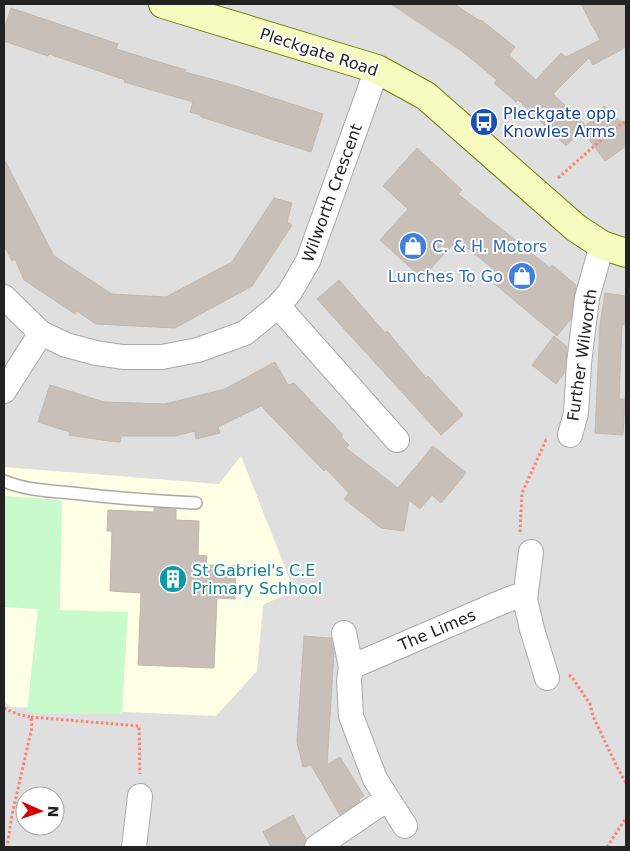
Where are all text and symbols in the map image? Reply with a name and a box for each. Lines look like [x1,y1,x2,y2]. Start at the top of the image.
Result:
street label: Pleckgate Road [257,24,381,80]
place label: Pleckgate opp Knowles Arms [503,104,616,141]
bus stop icon: Pleckgate opp Knowles Arms [469,107,499,137]
street label: Wilworth Crescent [298,121,366,265]
shop icon: C. & H. Motors [398,231,428,261]
place label: C. & H. Motors [432,237,547,256]
shop icon: Lunches To Go [507,261,537,291]
place label: Lunches To Go [388,267,503,286]
street label: Further Wilworth [563,288,601,422]
place label: St Gabriel's C.E Primary Schhool [192,561,322,598]
building icon: St Gabriel's C.E Primary Schhool [158,564,188,594]
street label: The Limes [395,605,478,655]
north arrow [15,786,65,836]
text: N [45,805,61,818]

